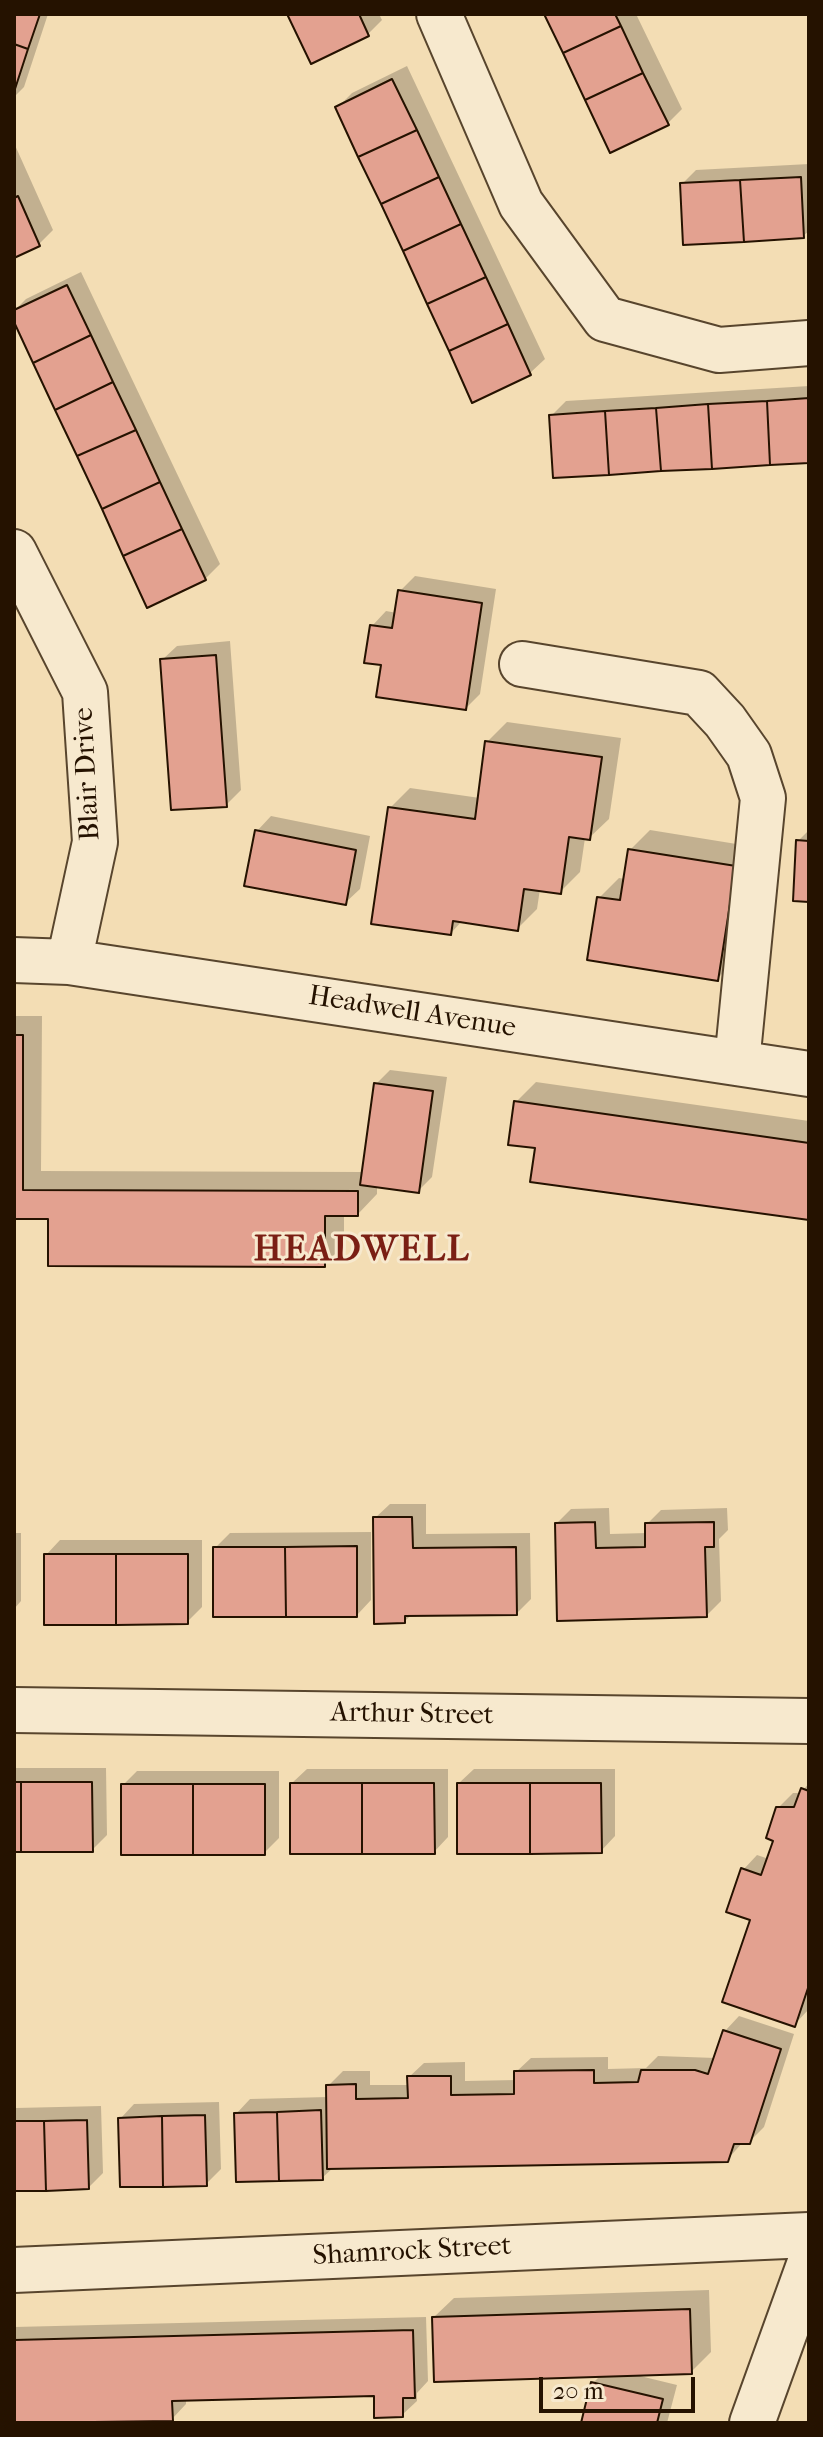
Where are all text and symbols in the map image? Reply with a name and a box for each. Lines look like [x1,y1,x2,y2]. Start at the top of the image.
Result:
street label: Blair Drive [68,706,108,842]
street label: Headwell Avenue [306,980,518,1046]
district label: HEADWELL [254,1229,470,1273]
street label: Arthur Street [330,1697,494,1733]
street label: Shamrock Street [312,2230,512,2274]
scale bar [543,2361,699,2411]
text: 20 m [553,2377,604,2405]

